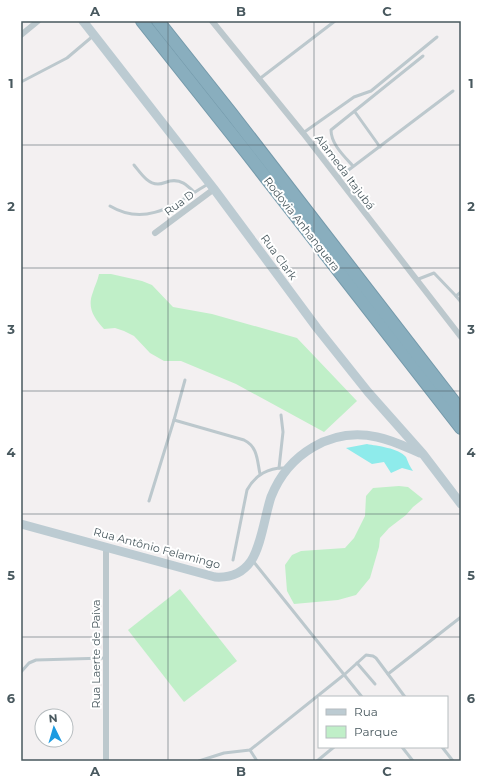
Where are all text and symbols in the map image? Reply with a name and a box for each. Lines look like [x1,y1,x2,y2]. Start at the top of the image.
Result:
text: A [89,3,101,19]
text: B [236,3,246,19]
text: C [382,3,392,19]
text: 1 [8,75,14,91]
text: 1 [468,75,474,91]
street label: Alameda Itajubá [312,132,378,212]
street label: Rodovia Anhanguera [261,174,343,274]
street label: Rua D [161,187,197,219]
text: 2 [7,198,15,214]
text: 2 [467,198,475,214]
street label: Rua Clark [258,231,300,283]
text: 3 [6,321,15,337]
text: 3 [466,321,475,337]
text: 4 [7,444,16,460]
text: 4 [467,444,476,460]
street label: Rua Antônio Felamingo [92,524,222,572]
text: 5 [7,567,15,583]
text: 5 [467,567,475,583]
street label: Rua Laerte de Paiva [89,599,103,709]
text: 6 [7,690,16,706]
text: 6 [467,690,476,706]
legend [318,696,448,748]
text: Rua [354,704,378,719]
north arrow [34,708,74,748]
text: N [48,711,58,725]
text: Parque [354,724,398,739]
text: A [89,763,101,779]
text: B [236,763,246,779]
text: C [382,763,392,779]

